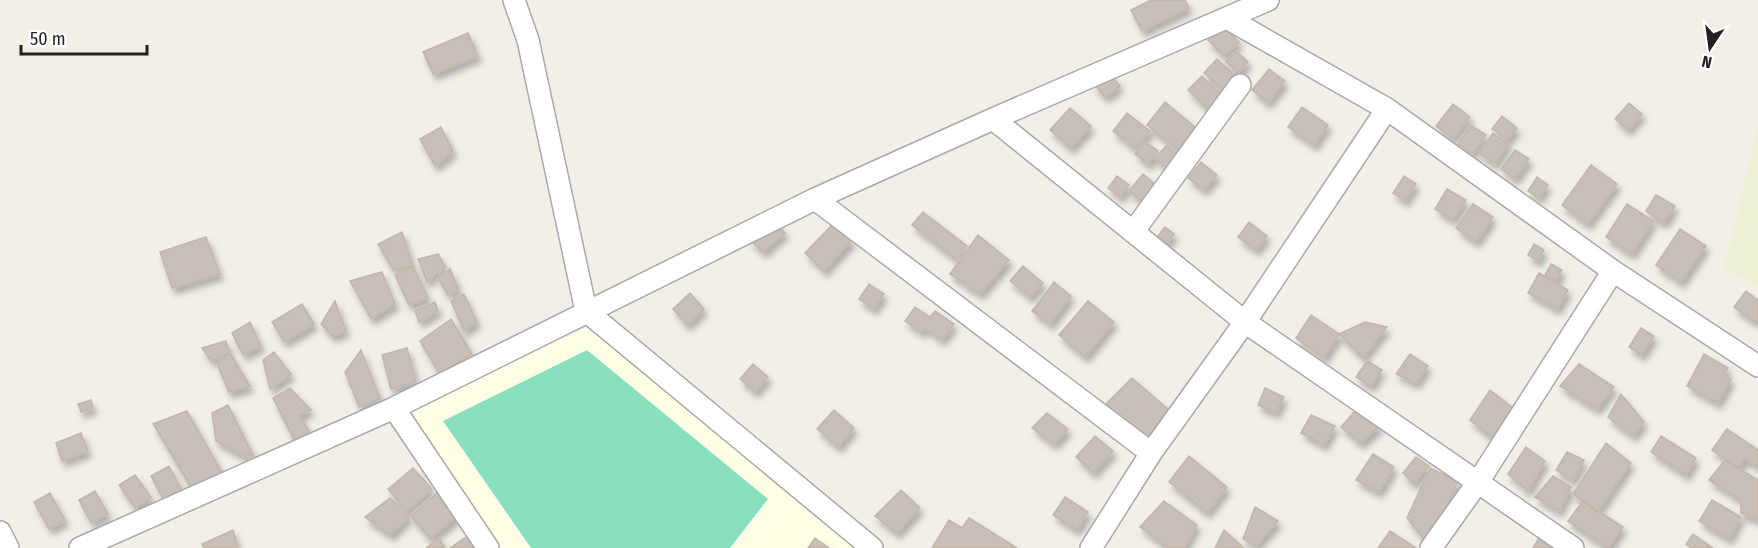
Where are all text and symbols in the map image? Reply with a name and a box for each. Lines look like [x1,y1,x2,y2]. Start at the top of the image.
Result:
scale bar [21,18,147,56]
north arrow [1680,18,1740,78]
text: 50 m [30,28,66,50]
text: N [1700,52,1714,72]

